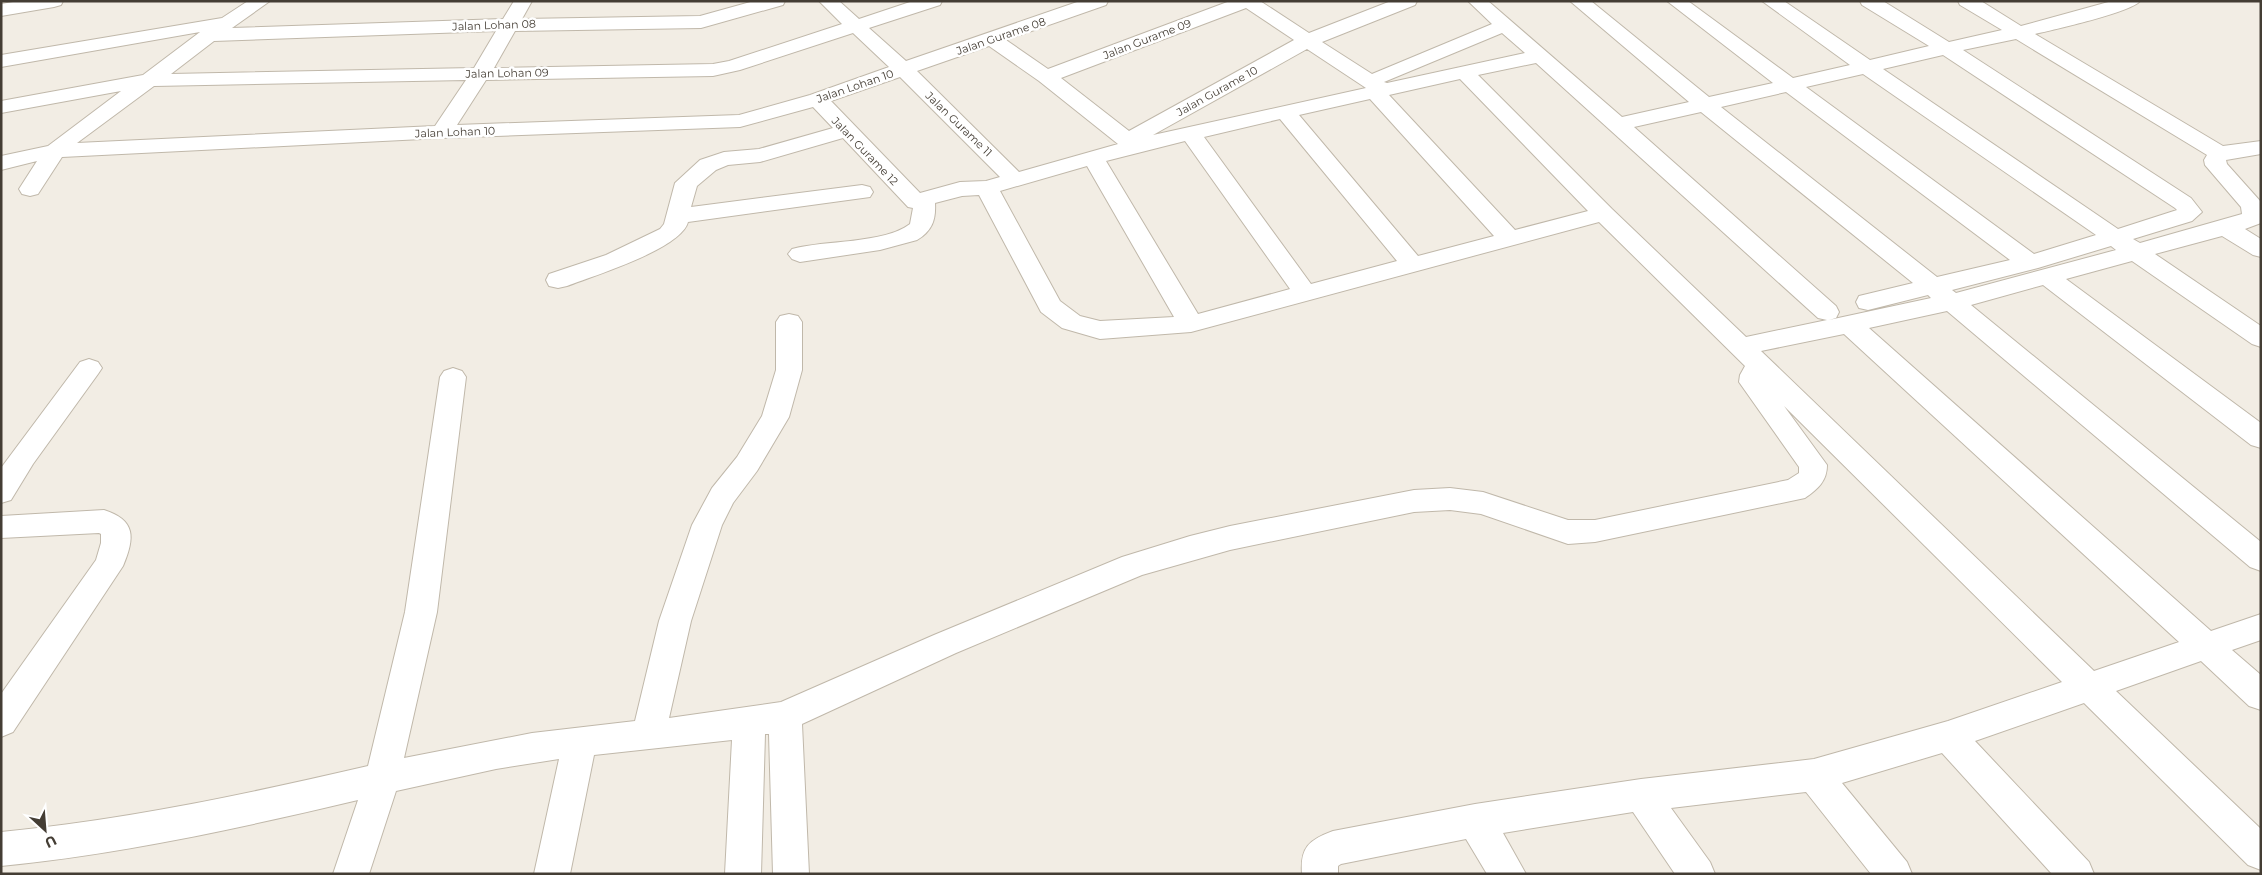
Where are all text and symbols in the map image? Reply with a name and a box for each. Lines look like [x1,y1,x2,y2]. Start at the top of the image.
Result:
street label: Jalan Gurame 08 [954,14,1048,58]
street label: Jalan Gurame 09 [1100,16,1193,63]
street label: Jalan Lohan 08 [451,17,536,33]
street label: Jalan Gurame 10 [1173,63,1260,120]
street label: Jalan Lohan 09 [464,65,549,81]
street label: Jalan Lohan 10 [814,66,895,106]
street label: Jalan Gurame 11 [922,88,995,159]
street label: Jalan Gurame 12 [828,113,901,188]
street label: Jalan Lohan 10 [413,124,496,140]
north arrow [20,805,70,855]
text: U [42,831,60,852]

